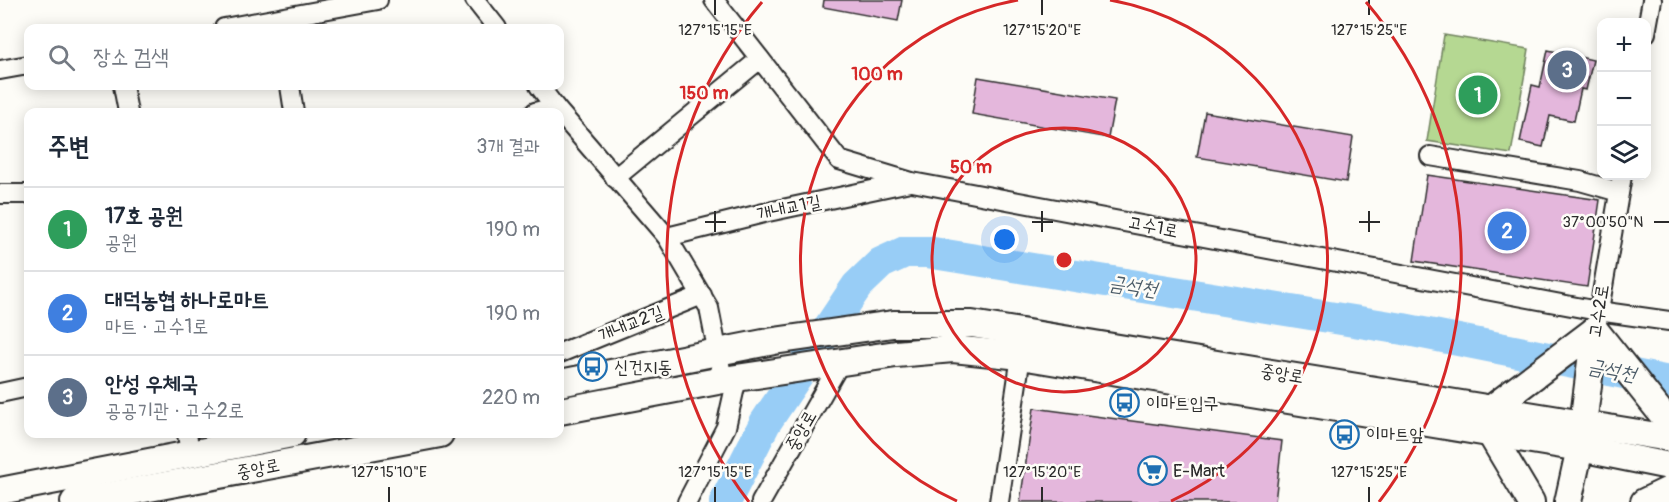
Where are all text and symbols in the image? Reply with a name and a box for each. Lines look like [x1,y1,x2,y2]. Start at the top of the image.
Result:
map controls [1597,18,1651,180]
button: + [1597,18,1651,72]
text: 127°15'15"E [678,21,752,40]
text: 127°15'20"E [1003,21,1081,40]
text: 127°15'25"E [1331,21,1407,40]
search box [24,24,564,90]
icon: search [45,41,78,74]
text: 장소 검색 [93,43,169,71]
pin: 3 [1548,48,1586,92]
text: 100 m [851,63,903,86]
pin: 1 [1458,72,1498,118]
button: − [1597,72,1651,126]
text: 150 m [680,82,729,105]
button: layers [1597,126,1651,180]
text: 주변 [48,131,90,163]
text: 3개 결과 [476,134,540,159]
text: 50 m [950,156,992,179]
street label: 개내교1길 [755,190,824,226]
text: 17호 공원 [105,202,183,230]
pin: 2 [1488,208,1526,254]
street label: 고수1로 [1126,211,1180,243]
text: 37°00'50"N [1563,213,1643,232]
text: 1 [64,217,71,242]
text: 190 m [486,217,540,242]
your location [990,225,1019,254]
text: 공원 [105,230,137,255]
centre of rings [1054,250,1074,270]
water label: 금석천 [1107,270,1161,302]
street label: 고수2로 [1583,283,1615,339]
text: 대덕농협 하나로마트 [105,286,269,314]
street label: 개내교2길 [595,300,667,347]
text: 2 [62,301,73,326]
text: 190 m [486,301,540,326]
text: 마트 · 고수1로 [105,314,208,339]
bus stop icon: 신건지동 [577,351,609,383]
water label: 금석천 [1586,353,1640,387]
place label: 신건지동 [614,356,672,379]
street label: 중앙로 [1259,359,1305,389]
text: 안성 우체국 [105,370,198,398]
text: 3 [62,385,73,410]
text: 220 m [482,385,540,410]
bus stop icon: 이마트입구 [1109,387,1141,419]
place label: 이마트입구 [1146,392,1218,415]
text: 공공기관 · 고수2로 [105,398,244,423]
street label: 중앙로 [780,406,822,456]
bus stop icon: 이마트앞 [1329,418,1361,450]
place label: 이마트앞 [1366,423,1424,446]
street label: 중앙로 [234,454,282,484]
supermarket icon: E-Mart [1136,455,1168,487]
place label: E-Mart [1173,460,1226,483]
text: 127°15'10"E [351,463,427,482]
text: 127°15'15"E [678,463,752,482]
text: 127°15'20"E [1003,463,1081,482]
text: 127°15'25"E [1331,463,1407,482]

